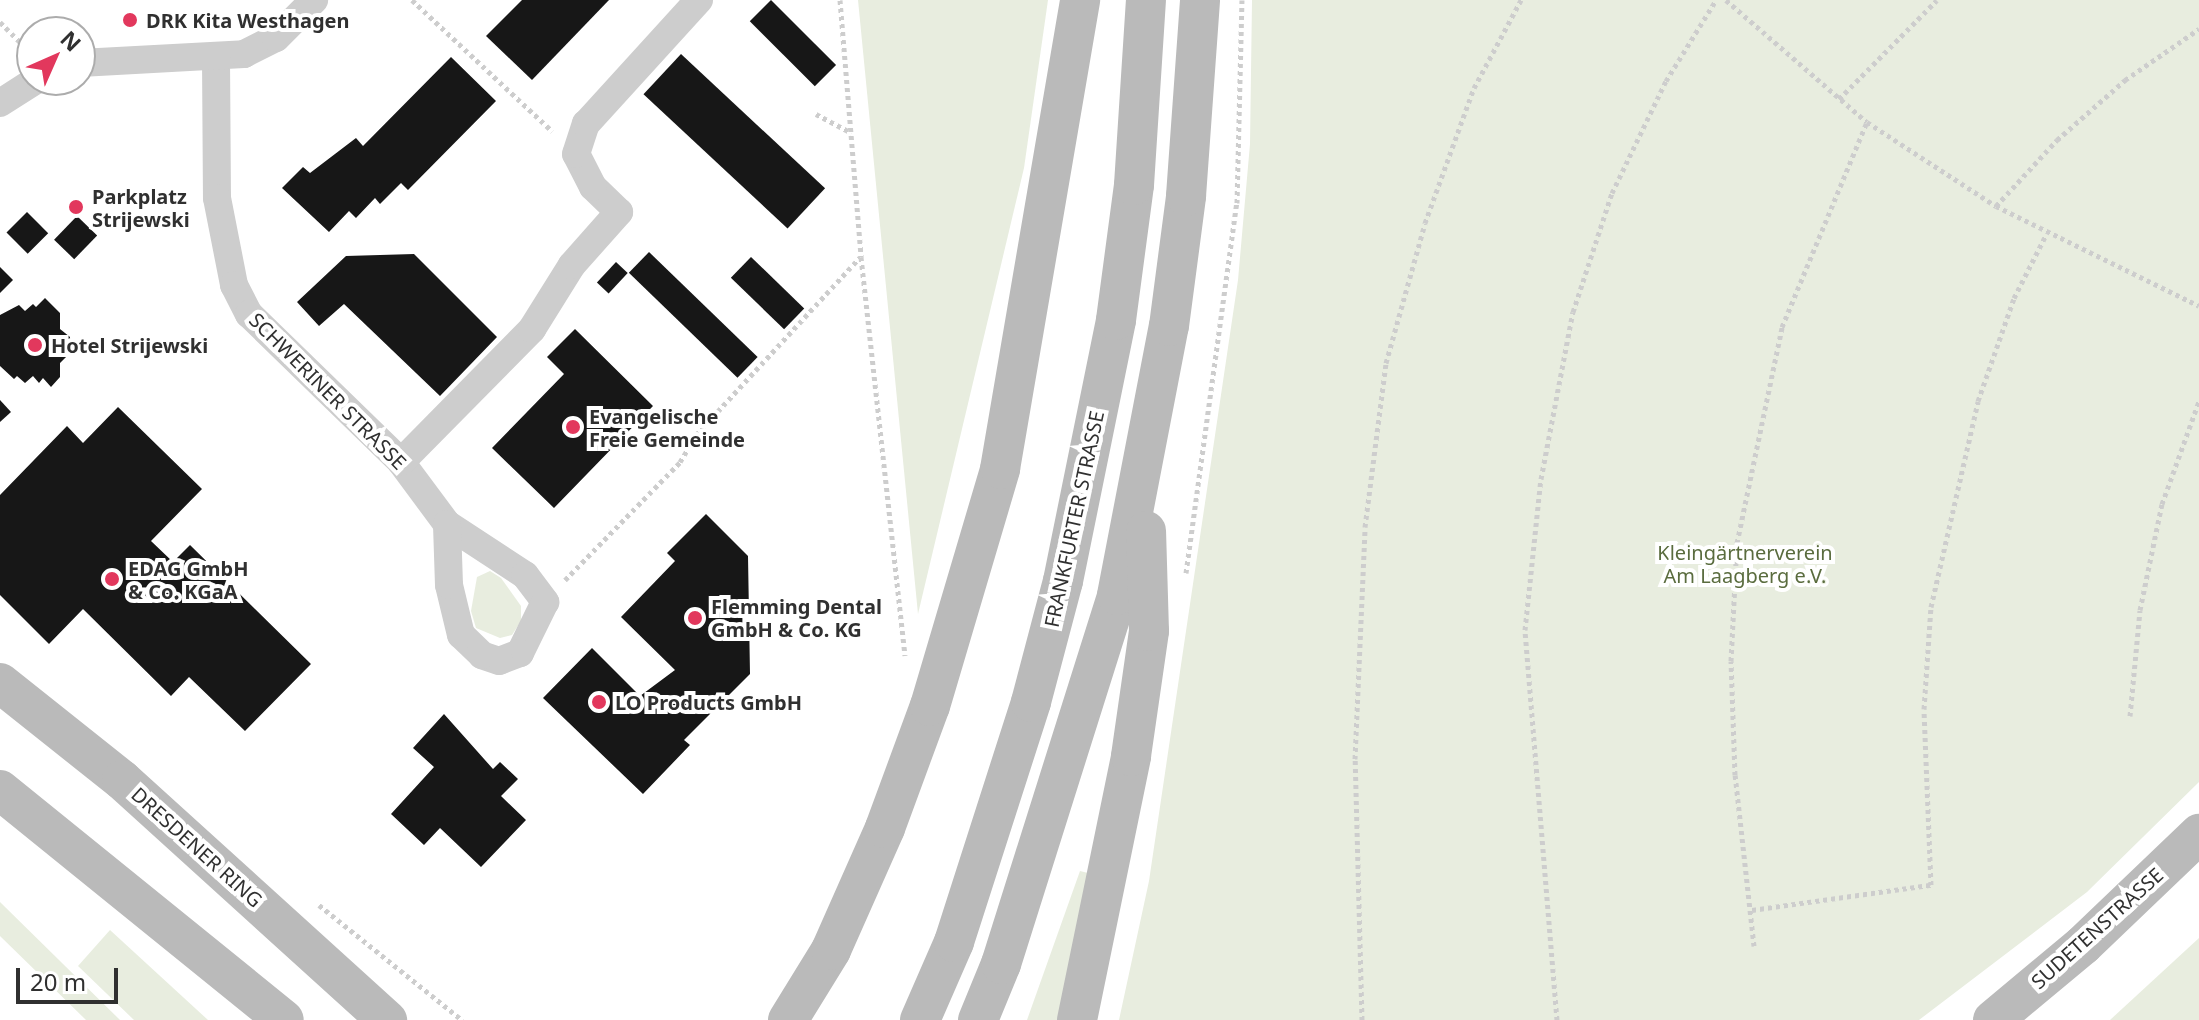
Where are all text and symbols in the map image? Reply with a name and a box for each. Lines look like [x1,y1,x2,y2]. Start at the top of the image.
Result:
place label: DRK Kita Westhagen [146,8,350,32]
marker: DRK Kita Westhagen [121,11,139,29]
north arrow [16,16,96,96]
text: N [55,24,88,57]
place label: Parkplatz Strijewski [92,184,190,231]
marker: Parkplatz Strijewski [67,198,85,216]
street label: SCHWERINER STRASSE [245,308,411,474]
place label: Hotel Strijewski [51,333,208,357]
marker: Hotel Strijewski [26,336,44,354]
place label: Evangelische Freie Gemeinde [589,404,745,451]
street label: FRANKFURTER STRASSE [1039,408,1109,630]
marker: Evangelische Freie Gemeinde [564,418,582,436]
park label: Kleingärtnerverein Am Laagberg e.V. [1657,540,1833,587]
place label: EDAG GmbH & Co. KGaA [128,556,248,603]
marker: EDAG GmbH & Co. KGaA [103,570,121,588]
place label: Flemming Dental GmbH & Co. KG [711,594,882,641]
marker: Flemming Dental GmbH & Co. KG [686,609,704,627]
place label: LO Products GmbH [615,690,802,714]
marker: LO Products GmbH [590,693,608,711]
street label: DRESDENER RING [127,782,267,912]
street label: SUDETENSTRASSE [2026,862,2168,994]
scale bar [20,952,122,1002]
text: 20 m [30,965,86,998]

